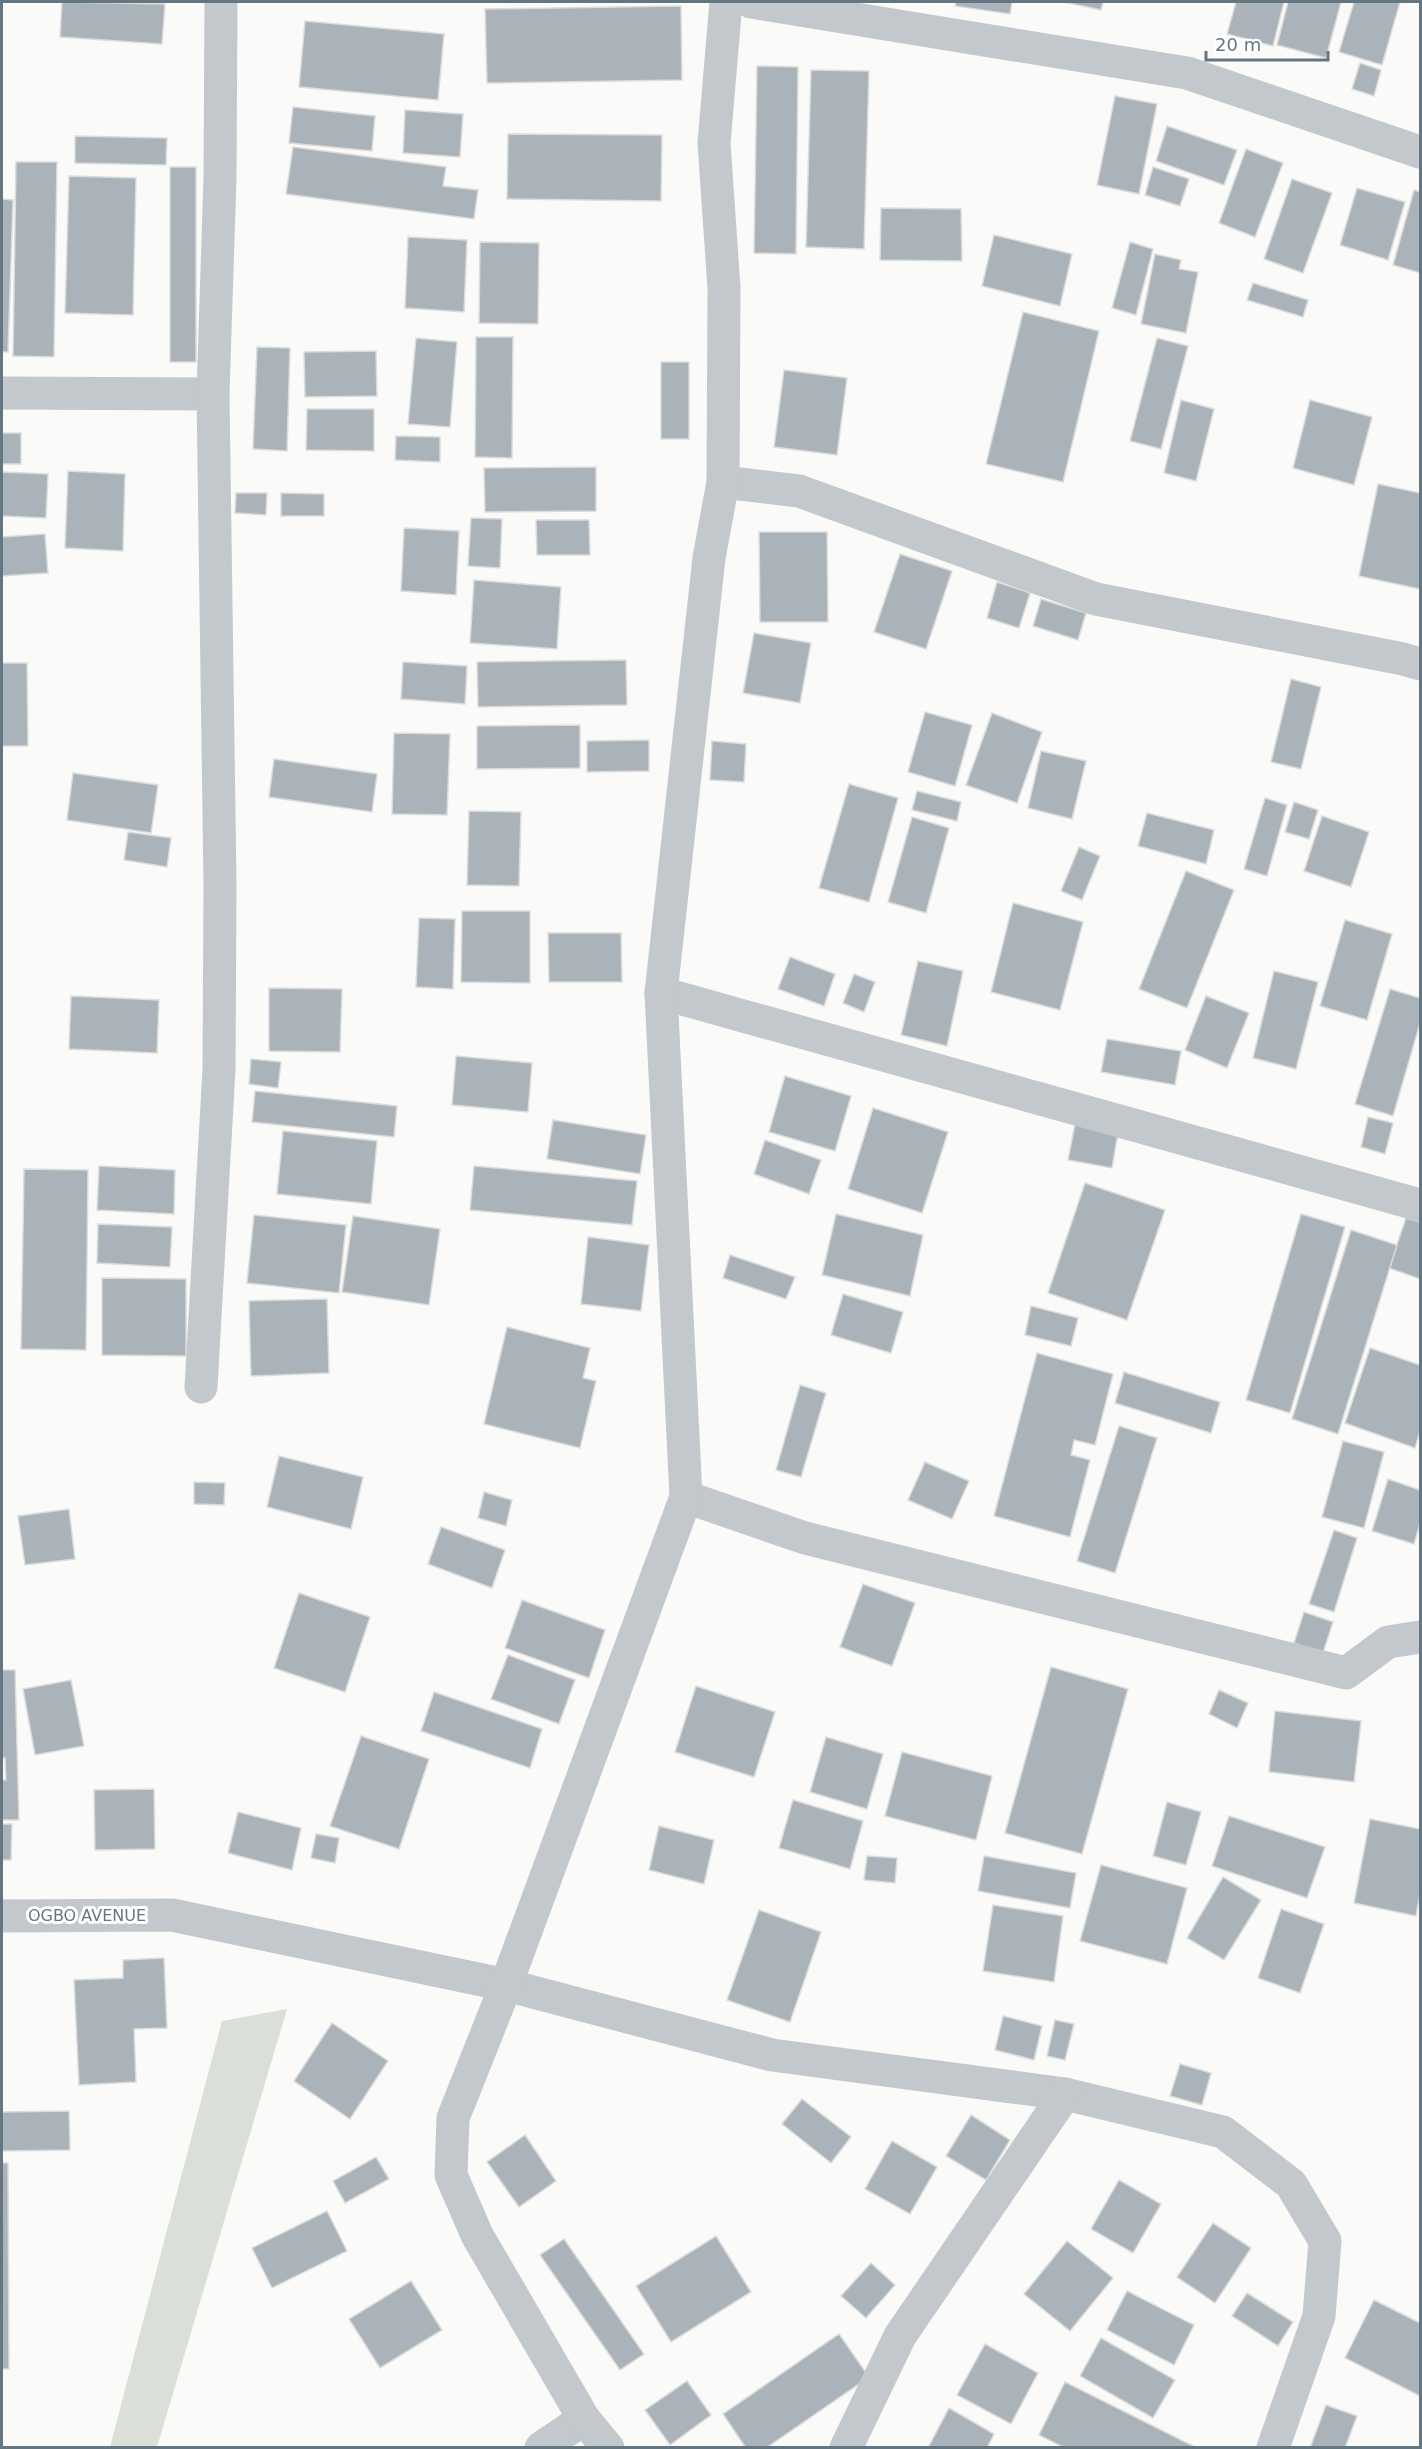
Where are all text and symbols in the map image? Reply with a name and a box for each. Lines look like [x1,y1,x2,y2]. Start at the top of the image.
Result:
scale bar [1206,24,1328,62]
text: 20 m [1215,34,1261,55]
street label: OGBO AVENUE [28,1906,146,1925]

